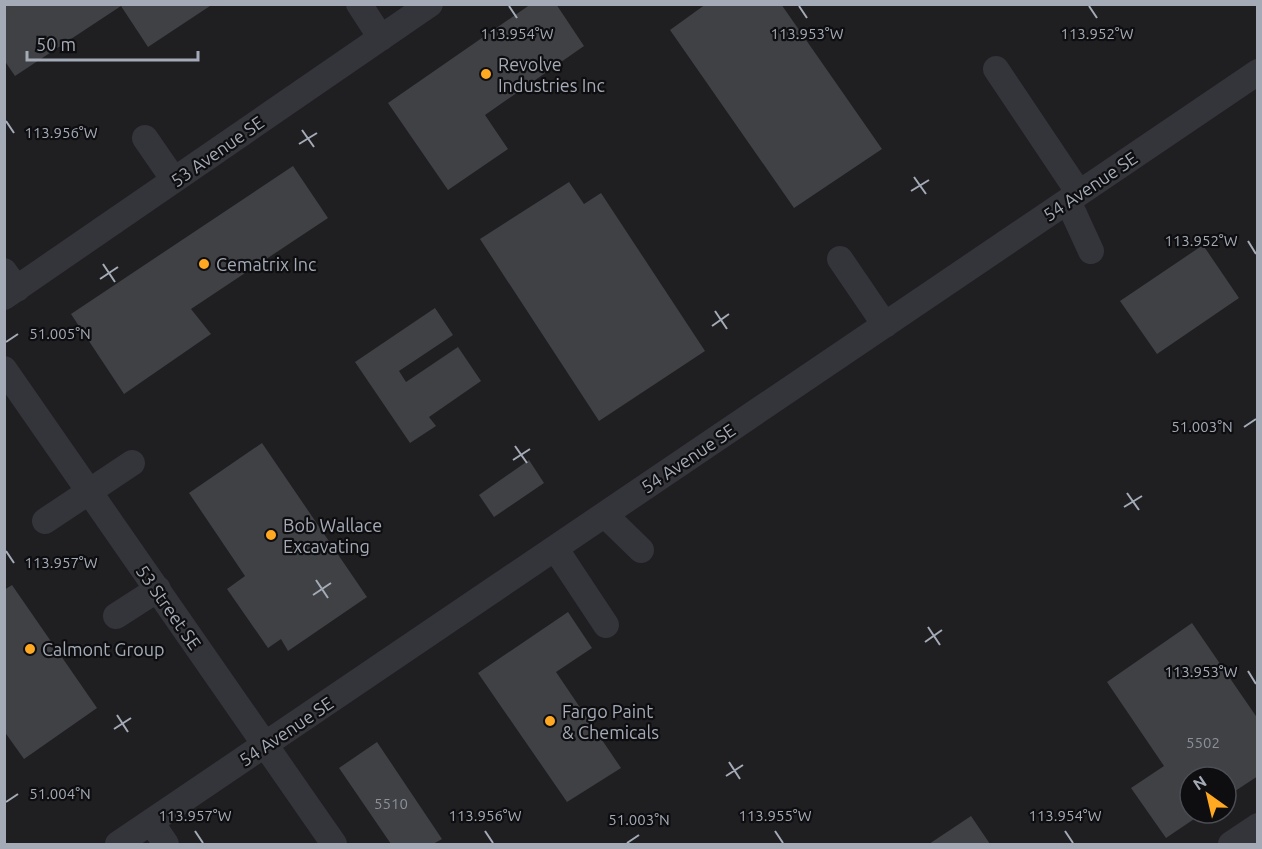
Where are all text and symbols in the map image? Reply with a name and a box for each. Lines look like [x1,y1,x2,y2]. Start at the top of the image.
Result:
scale bar [27,24,198,62]
text: 113.954°W [480,25,554,42]
text: 113.953°W [770,25,844,42]
text: 113.952°W [1060,25,1134,42]
text: 50 m [36,34,76,54]
place label: Revolve Industries Inc [498,54,605,95]
marker: Revolve Industries Inc [479,67,493,81]
street label: 53 Avenue SE [167,112,267,190]
text: 113.956°W [24,124,98,141]
street label: 54 Avenue SE [1039,147,1141,225]
text: 113.952°W [1164,232,1238,249]
place label: Cematrix Inc [216,254,316,274]
marker: Cematrix Inc [197,257,211,271]
text: 51.005°N [29,325,91,342]
text: 51.003°N [1171,418,1233,435]
street label: 54 Avenue SE [637,419,739,497]
place label: Bob Wallace Excavating [283,515,382,556]
marker: Bob Wallace Excavating [264,528,278,542]
text: 113.957°W [24,554,98,571]
street label: 53 Street SE [133,561,205,653]
place label: Calmont Group [42,639,165,659]
marker: Calmont Group [23,642,37,656]
text: 113.953°W [1164,663,1238,680]
street label: 54 Avenue SE [235,692,337,770]
place label: Fargo Paint & Chemicals [562,701,659,742]
marker: Fargo Paint & Chemicals [543,714,557,728]
house number: 5502 [1186,734,1220,751]
north arrow [1178,765,1238,825]
text: N [1190,772,1210,793]
text: 51.004°N [29,785,91,802]
house number: 5510 [374,795,408,812]
text: 113.957°W [158,807,232,824]
text: 113.956°W [448,807,522,824]
text: 113.955°W [738,807,812,824]
text: 113.954°W [1028,807,1102,824]
text: 51.003°N [608,811,670,828]

